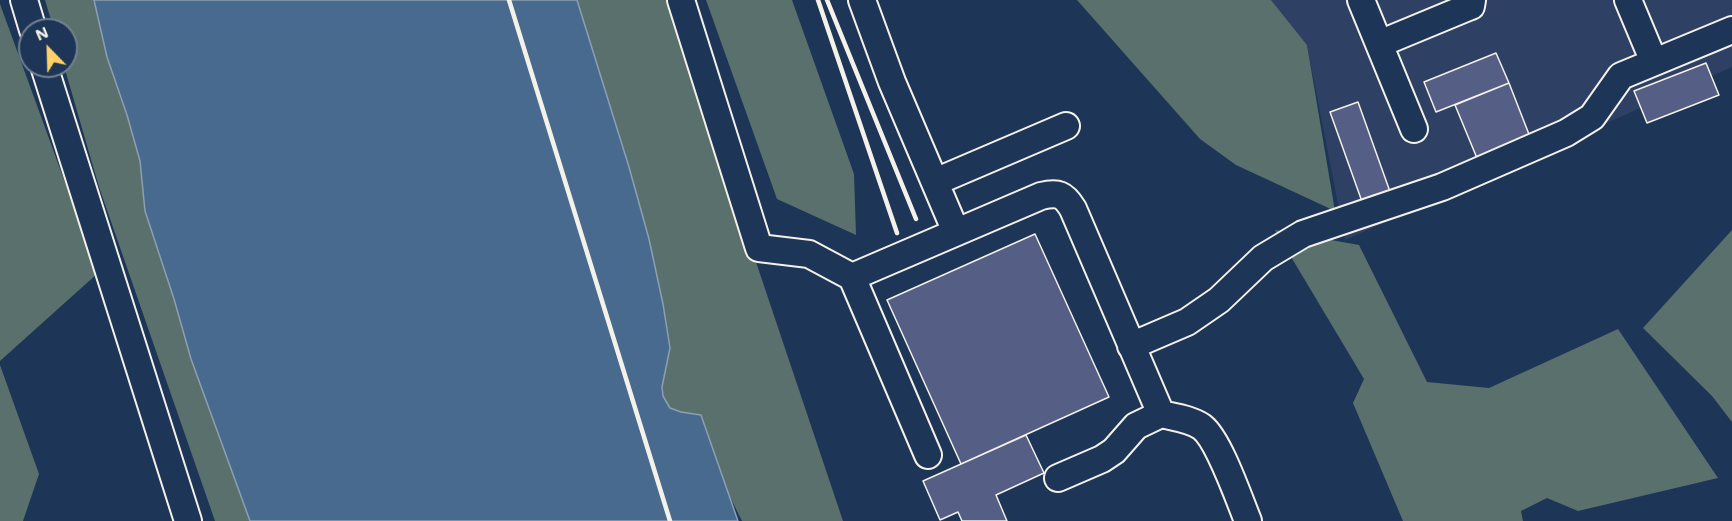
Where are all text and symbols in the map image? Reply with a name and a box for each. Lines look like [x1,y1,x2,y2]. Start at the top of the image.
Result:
north arrow [18,18,78,78]
text: N [32,21,51,45]

